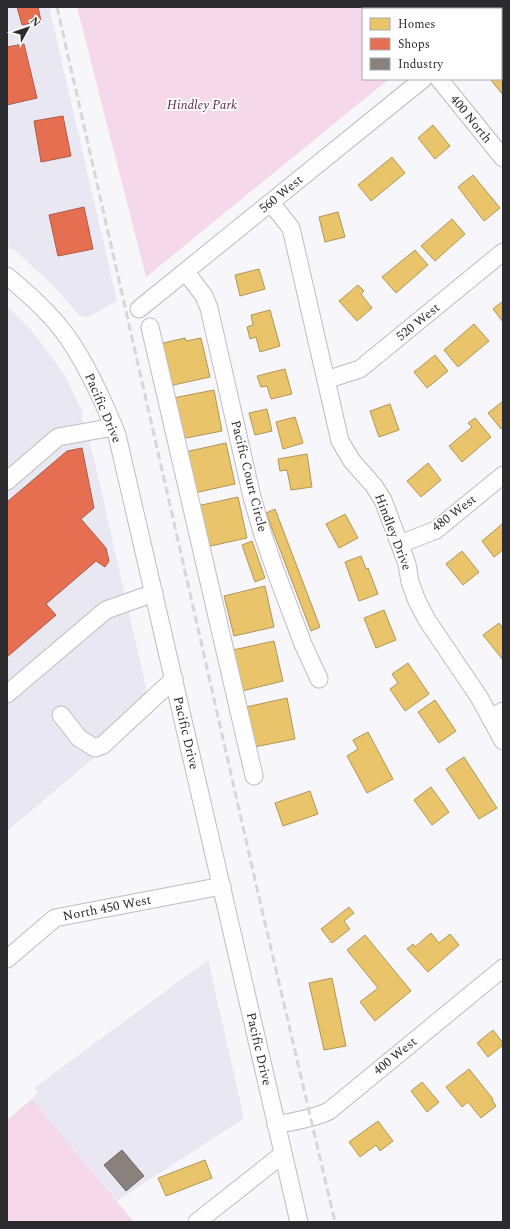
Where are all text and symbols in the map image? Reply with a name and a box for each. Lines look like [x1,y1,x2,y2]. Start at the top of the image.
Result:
north arrow [8,8,48,48]
legend [362,8,502,80]
text: N [26,13,45,31]
text: Homes [398,15,436,34]
text: Shops [398,35,430,54]
text: Industry [398,55,444,74]
street label: 400 North [445,90,497,148]
park label: Hindley Park [167,95,237,115]
street label: 560 West [255,170,308,218]
street label: 520 West [392,298,445,346]
street label: Pacific Drive [79,370,127,446]
street label: Pacific Court Circle [225,418,273,534]
street label: 480 West [427,489,481,537]
street label: Hindley Drive [369,491,417,573]
street label: Pacific Drive [168,694,204,772]
street label: North 450 West [61,890,153,926]
street label: Pacific Drive [241,1010,277,1088]
street label: 400 West [369,1032,422,1080]

